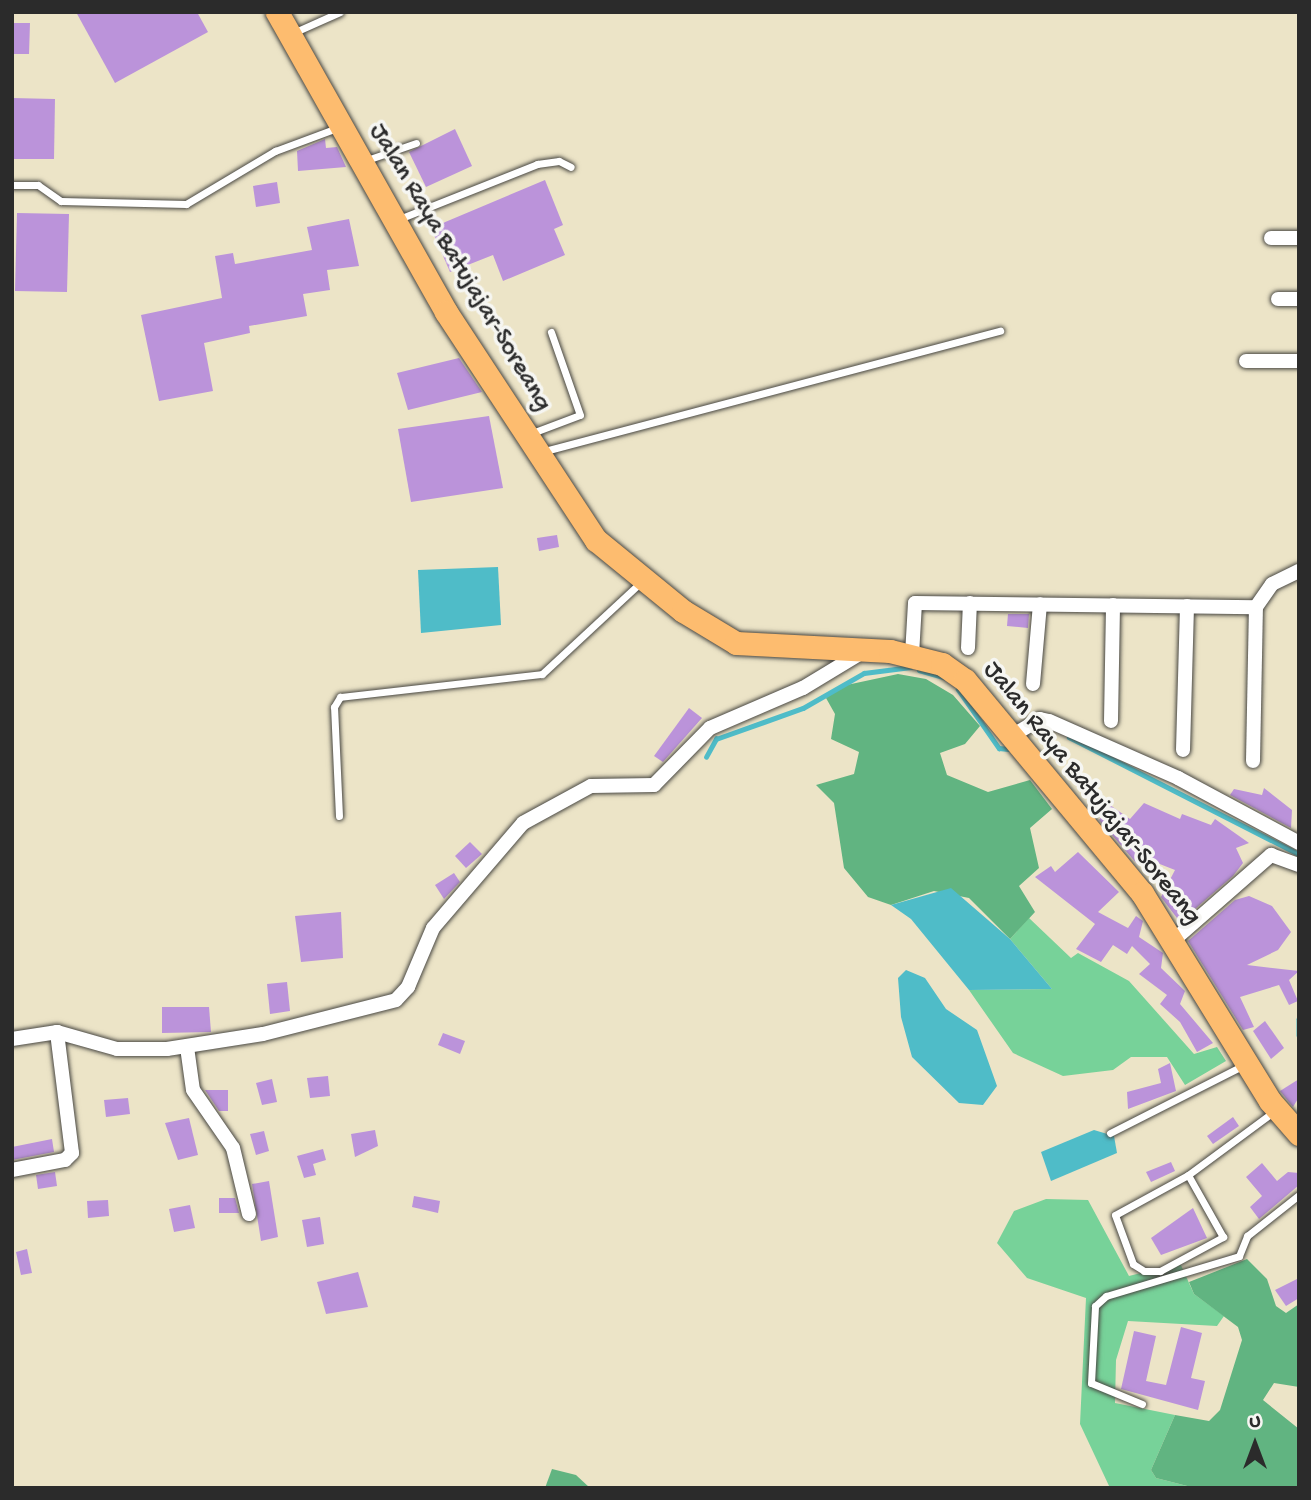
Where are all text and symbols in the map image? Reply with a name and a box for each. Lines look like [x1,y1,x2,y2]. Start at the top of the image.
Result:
street label: Jalan Raya Batujajar-Soreang [361,119,557,417]
street label: Jalan Raya Batujajar-Soreang [975,656,1207,932]
north arrow [1220,1409,1290,1479]
text: U [1250,1411,1260,1434]

